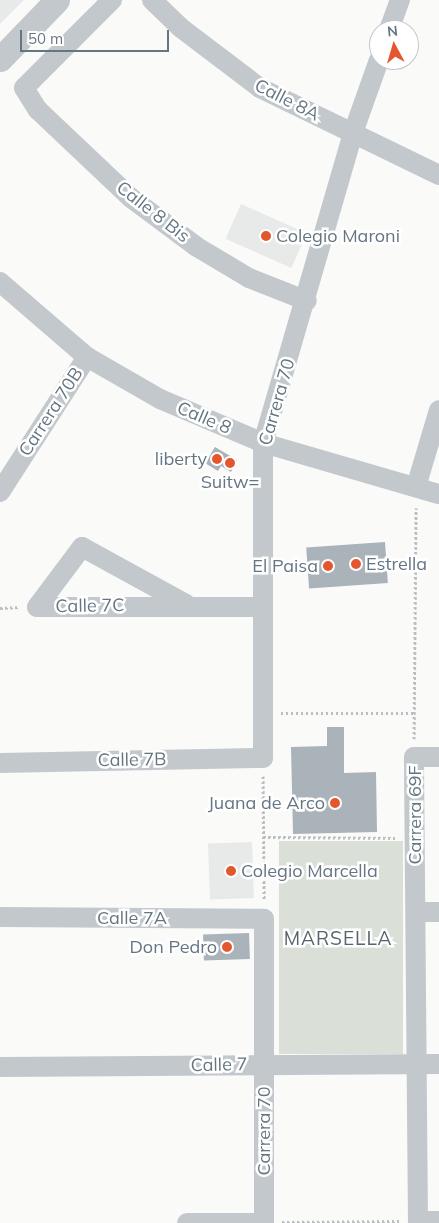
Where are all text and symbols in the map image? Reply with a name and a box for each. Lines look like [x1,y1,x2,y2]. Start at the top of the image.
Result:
scale bar [22,20,171,52]
north arrow [369,20,419,70]
text: N [386,22,399,41]
text: 50 m [28,29,63,48]
street label: Calle 8A [251,75,323,125]
street label: Calle 8 Bis [112,177,194,247]
place label: Colegio Maroni [276,225,400,247]
marker: Colegio Maroni [260,230,272,242]
street label: Carrera 70 [254,356,300,448]
street label: Carrera 70B [14,364,88,460]
street label: Calle 8 [174,397,234,439]
place label: liberty [155,448,207,470]
marker: liberty [211,453,223,465]
marker: Suitw= [224,457,236,469]
place label: Suitw= [201,471,259,493]
place label: Estrella [366,553,427,575]
place label: El Paisa [252,555,318,577]
marker: Estrella [350,558,362,570]
marker: El Paisa [322,560,334,572]
street label: Calle 7C [55,595,125,617]
street label: Calle 7B [97,749,167,771]
street label: Carrera 69F [404,765,426,865]
place label: Juana de Arco [208,792,325,814]
marker: Juana de Arco [329,797,341,809]
place label: Colegio Marcella [241,860,378,882]
marker: Colegio Marcella [225,865,237,877]
street label: Calle 7A [97,907,167,929]
district label: MARSELLA [283,928,393,950]
place label: Don Pedro [129,936,217,958]
marker: Don Pedro [221,941,233,953]
street label: Calle 7 [190,1054,248,1076]
street label: Carrera 70 [253,1086,275,1176]

